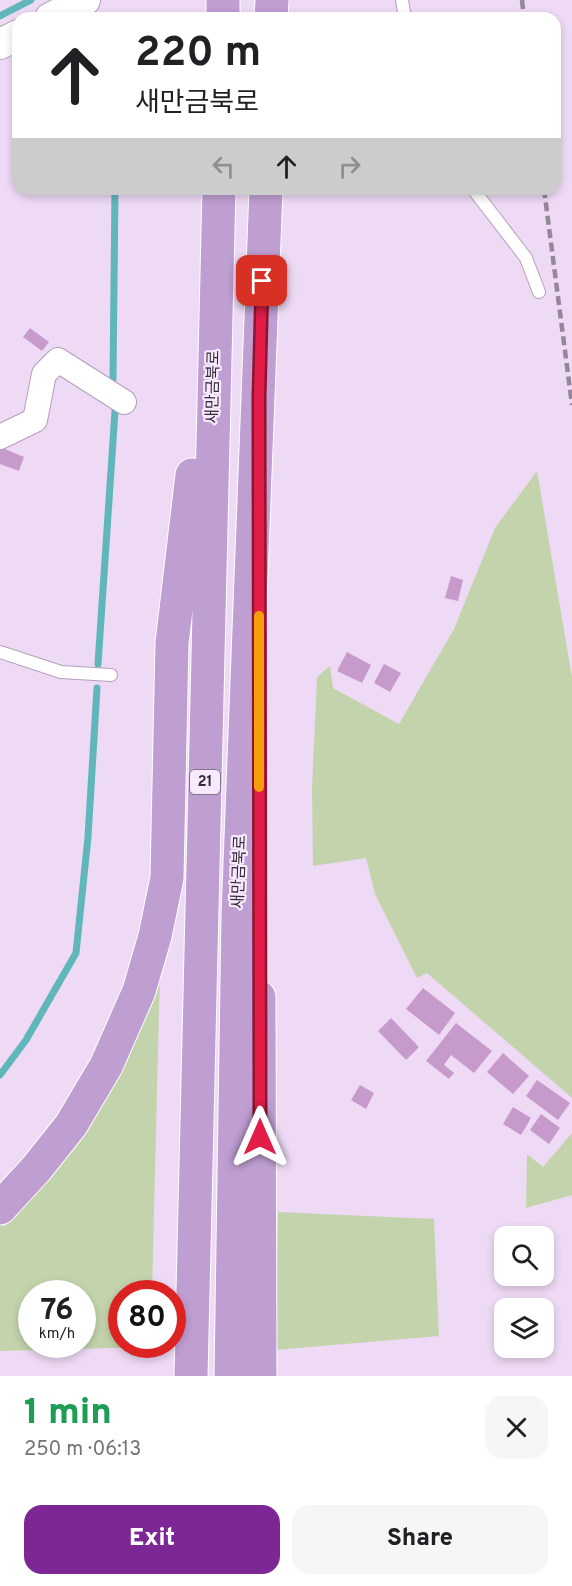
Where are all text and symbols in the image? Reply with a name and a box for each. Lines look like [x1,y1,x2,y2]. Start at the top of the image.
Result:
text: 220 m [135,28,261,81]
icon: ahead [36,36,114,114]
text: 새만금북로 [135,87,259,121]
icon: left [207,150,240,183]
icon: ahead [270,150,303,183]
icon: right [333,150,366,183]
pin [236,255,287,306]
icon: arrive [245,264,278,297]
street label: 새만금북로 [203,350,225,424]
road number: 21 [190,770,220,794]
street label: 새만금북로 [229,835,251,909]
position arrow [228,1105,292,1169]
map controls [494,1226,554,1358]
button: search [494,1226,554,1286]
speed limit sign: 80 [108,1280,186,1358]
text: 76 [40,1293,74,1330]
button: layers [494,1298,554,1358]
text: km/h [39,1325,75,1344]
text: 1 min [24,1391,112,1437]
button: close [485,1396,548,1459]
text: 250 m · 06:13 [24,1437,141,1463]
button: Exit [24,1505,280,1574]
button: Share [292,1505,548,1574]

